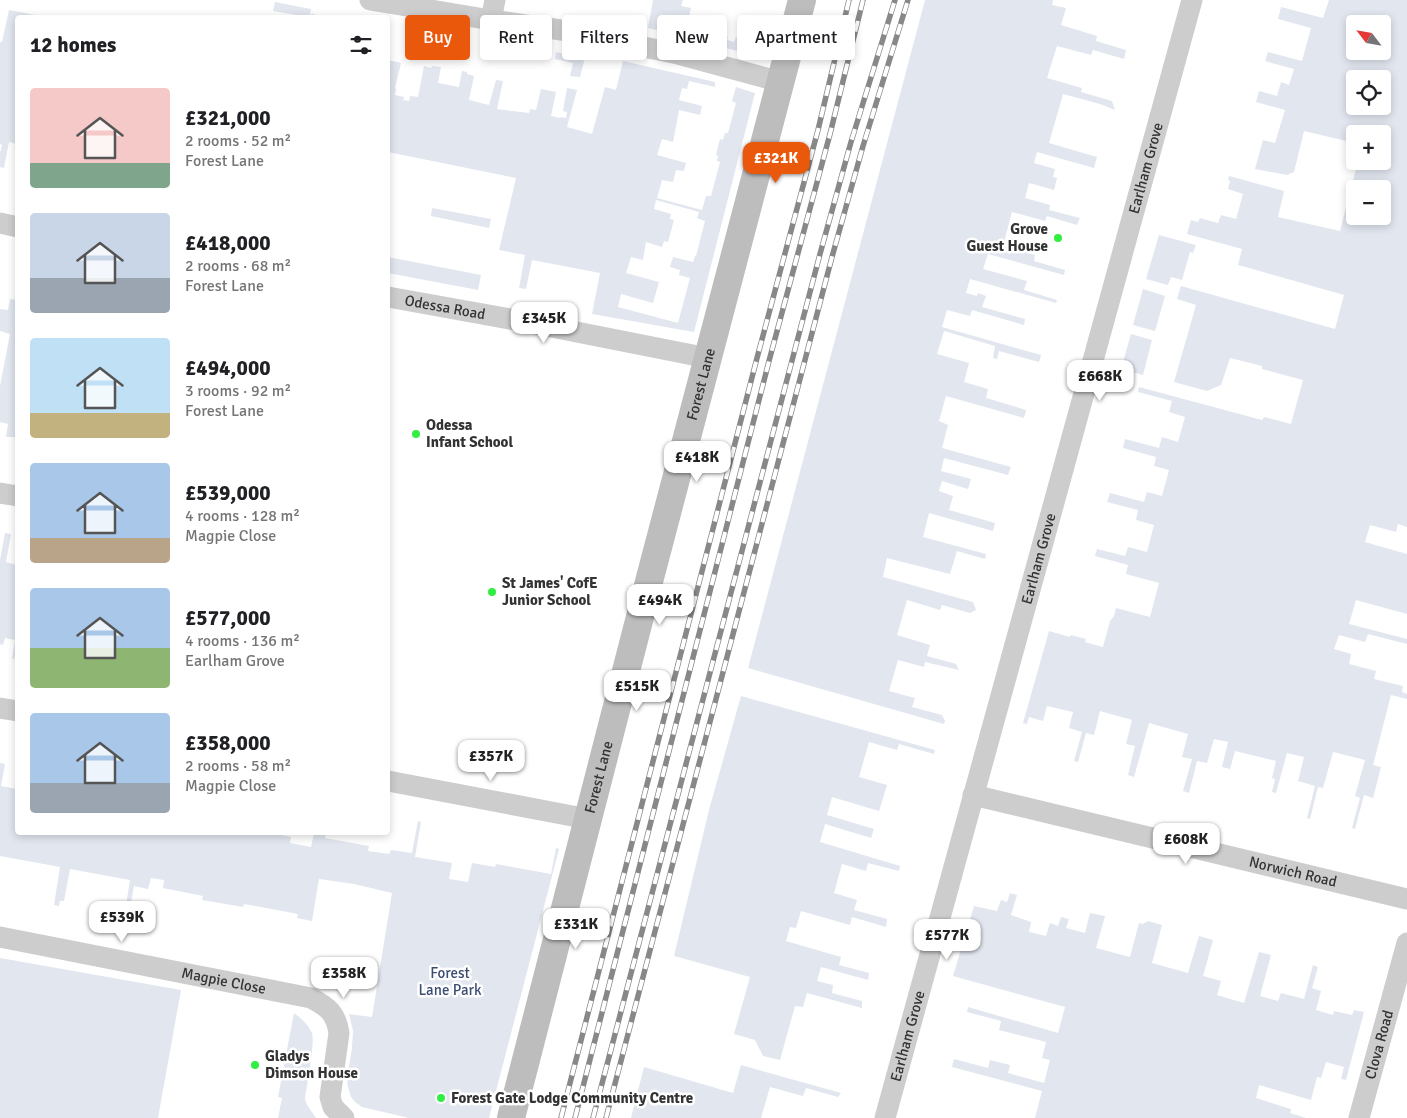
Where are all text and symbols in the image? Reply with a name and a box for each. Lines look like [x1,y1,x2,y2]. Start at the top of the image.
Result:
chip: Buy [405,15,470,60]
chip: Rent [480,15,552,60]
chip: Filters [562,15,647,60]
chip: New [657,15,727,60]
chip: Apartment [737,15,855,60]
north arrow [1346,15,1391,60]
map controls [1346,15,1391,225]
icon: filters [347,31,375,59]
text: 12 homes [30,32,116,58]
button: locate [1346,70,1391,115]
text: £321,000 [185,105,271,131]
icon: home [70,108,130,168]
street label: Earlham Grove [1125,121,1167,216]
button: + [1346,125,1391,170]
text: 2 rooms · 52 m² [185,131,291,151]
pin: £321K [741,142,811,184]
text: £321K [754,148,798,168]
text: Forest Lane [185,151,264,171]
button: − [1346,180,1391,225]
place label: Grove Guest House [967,220,1048,255]
text: £418,000 [185,230,271,256]
marker: Grove Guest House [1052,232,1064,244]
icon: home [70,233,130,293]
text: 2 rooms · 68 m² [185,256,291,276]
text: Forest Lane [185,276,264,296]
street label: Odessa Road [403,291,487,323]
pin: £345K [509,302,579,344]
text: £345K [522,308,566,328]
street label: Forest Lane [683,346,719,422]
text: £494,000 [185,355,271,381]
icon: home [70,358,130,418]
pin: £668K [1065,360,1135,402]
text: £668K [1078,366,1122,386]
text: 3 rooms · 92 m² [185,381,291,401]
text: Forest Lane [185,401,264,421]
place label: Odessa Infant School [426,416,513,451]
marker: Odessa Infant School [410,428,422,440]
pin: £418K [662,440,732,483]
text: £418K [675,447,719,467]
text: £539,000 [185,480,271,506]
icon: home [70,483,130,543]
text: 4 rooms · 128 m² [185,506,300,526]
street label: Earlham Grove [1017,511,1060,606]
text: Magpie Close [185,526,276,546]
place label: St James' CofE Junior School [502,574,598,609]
pin: £494K [625,584,695,626]
marker: St James' CofE Junior School [486,586,498,598]
text: £494K [638,590,682,610]
text: £577,000 [185,605,271,631]
icon: home [70,608,130,668]
text: 4 rooms · 136 m² [185,631,300,651]
text: Earlham Grove [185,651,285,671]
pin: £515K [602,670,672,712]
text: £515K [615,676,659,696]
text: £358,000 [185,730,271,756]
icon: home [70,733,130,793]
street label: Forest Lane [581,739,617,815]
pin: £357K [456,740,526,782]
text: £357K [469,746,513,766]
text: 2 rooms · 58 m² [185,756,291,776]
text: Magpie Close [185,776,276,796]
pin: £608K [1151,822,1221,865]
text: £608K [1164,829,1208,849]
street label: Norwich Road [1247,852,1339,891]
pin: £539K [87,900,157,943]
text: £539K [100,907,144,927]
pin: £331K [541,908,611,950]
text: £331K [554,914,598,934]
pin: £577K [912,918,982,961]
text: £577K [925,925,969,945]
pin: £358K [309,956,379,999]
text: £358K [322,963,366,983]
street label: Magpie Close [180,964,268,998]
park label: Forest Lane Park [418,964,482,999]
street label: Earlham Grove [886,988,929,1084]
street label: Clova Road [1361,1008,1397,1081]
place label: Gladys Dimson House [265,1047,358,1082]
marker: Gladys Dimson House [249,1059,261,1071]
place label: Forest Gate Lodge Community Centre [451,1089,693,1107]
marker: Forest Gate Lodge Community Centre [435,1092,447,1104]

